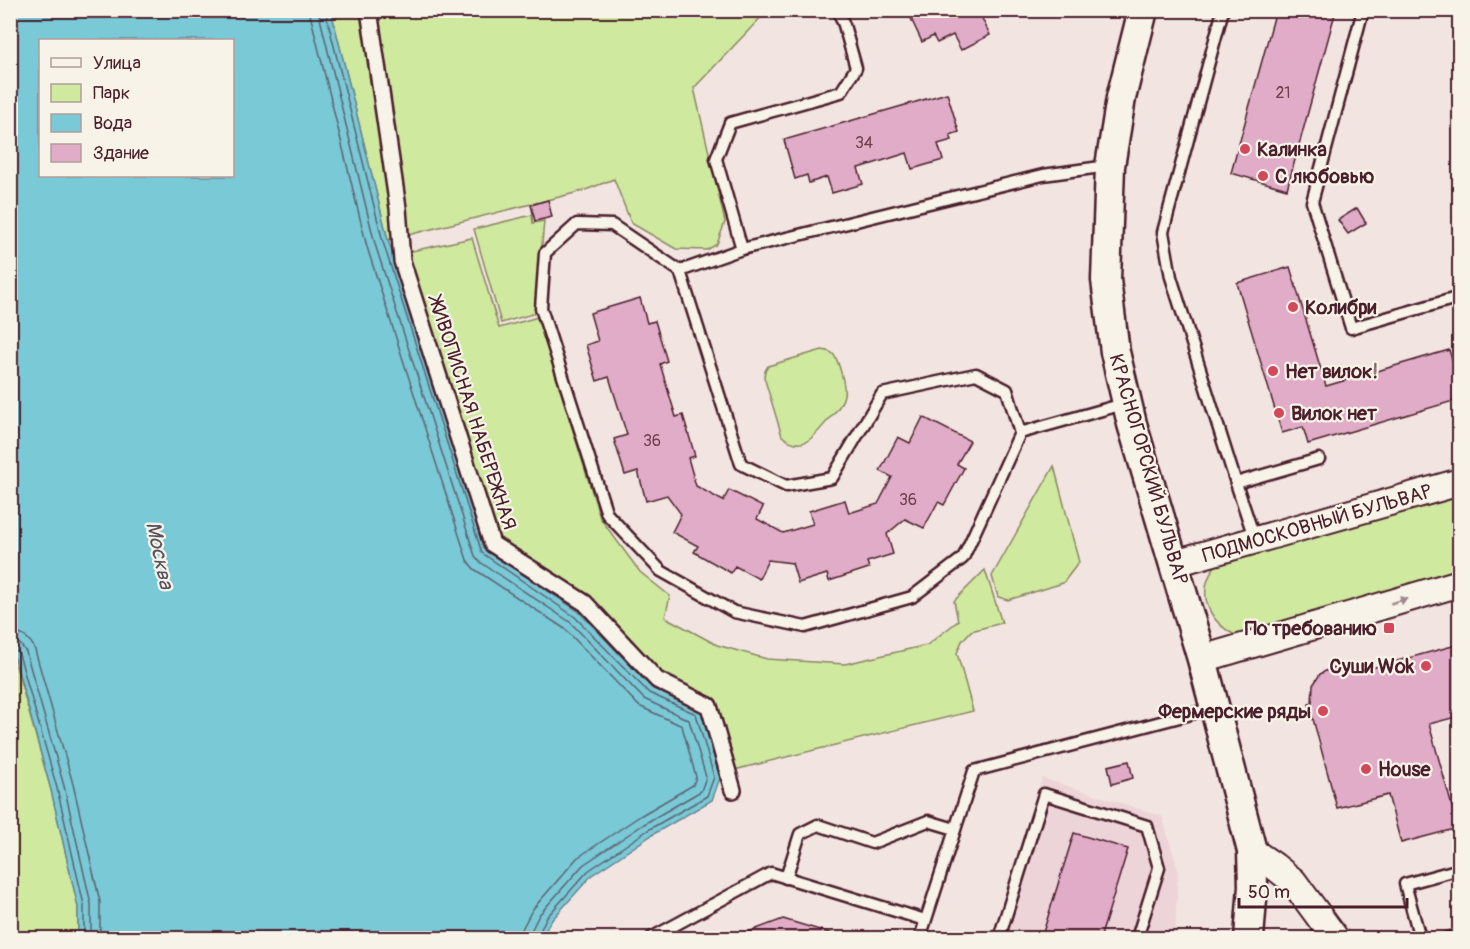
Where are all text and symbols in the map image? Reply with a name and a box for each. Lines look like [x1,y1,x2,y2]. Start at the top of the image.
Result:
legend [39,39,234,177]
text: Улица [93,52,141,75]
text: Парк [93,82,130,105]
house number: 21 [1275,83,1291,103]
text: Вода [93,112,132,135]
house number: 34 [855,133,873,153]
place label: Калинка [1257,137,1327,162]
text: Здание [93,142,149,165]
marker: Калинка [1238,142,1252,156]
place label: С любовью [1275,164,1375,189]
marker: С любовью [1256,169,1270,183]
street label: ЖИВОПИСНАЯ НАБЕРЕЖНАЯ [422,291,522,533]
place label: Колибри [1305,295,1377,320]
marker: Колибри [1286,300,1300,314]
street label: КРАСНОГОРСКИЙ БУЛЬВАР [1104,351,1193,587]
place label: Нет вилок! [1285,359,1378,384]
marker: Нет вилок! [1266,364,1280,378]
place label: Вилок нет [1291,401,1378,426]
marker: Вилок нет [1272,406,1286,420]
house number: 36 [643,431,661,451]
street label: ПОДМОСКОВНЫЙ БУЛЬВАР [1200,479,1435,568]
house number: 36 [899,490,917,510]
water label: Москва [139,519,180,592]
one-way arrow [1390,596,1408,605]
place label: По требованию [1245,616,1377,641]
marker: По требованию [1382,621,1396,635]
place label: Суши Wok [1330,654,1415,679]
marker: Суши Wok [1419,659,1433,673]
place label: Фермерские ряды [1158,699,1311,724]
marker: Фермерские ряды [1316,704,1330,718]
place label: House [1378,757,1431,782]
marker: House [1359,762,1373,776]
scale bar [1239,871,1407,909]
text: 50 m [1248,881,1290,904]

